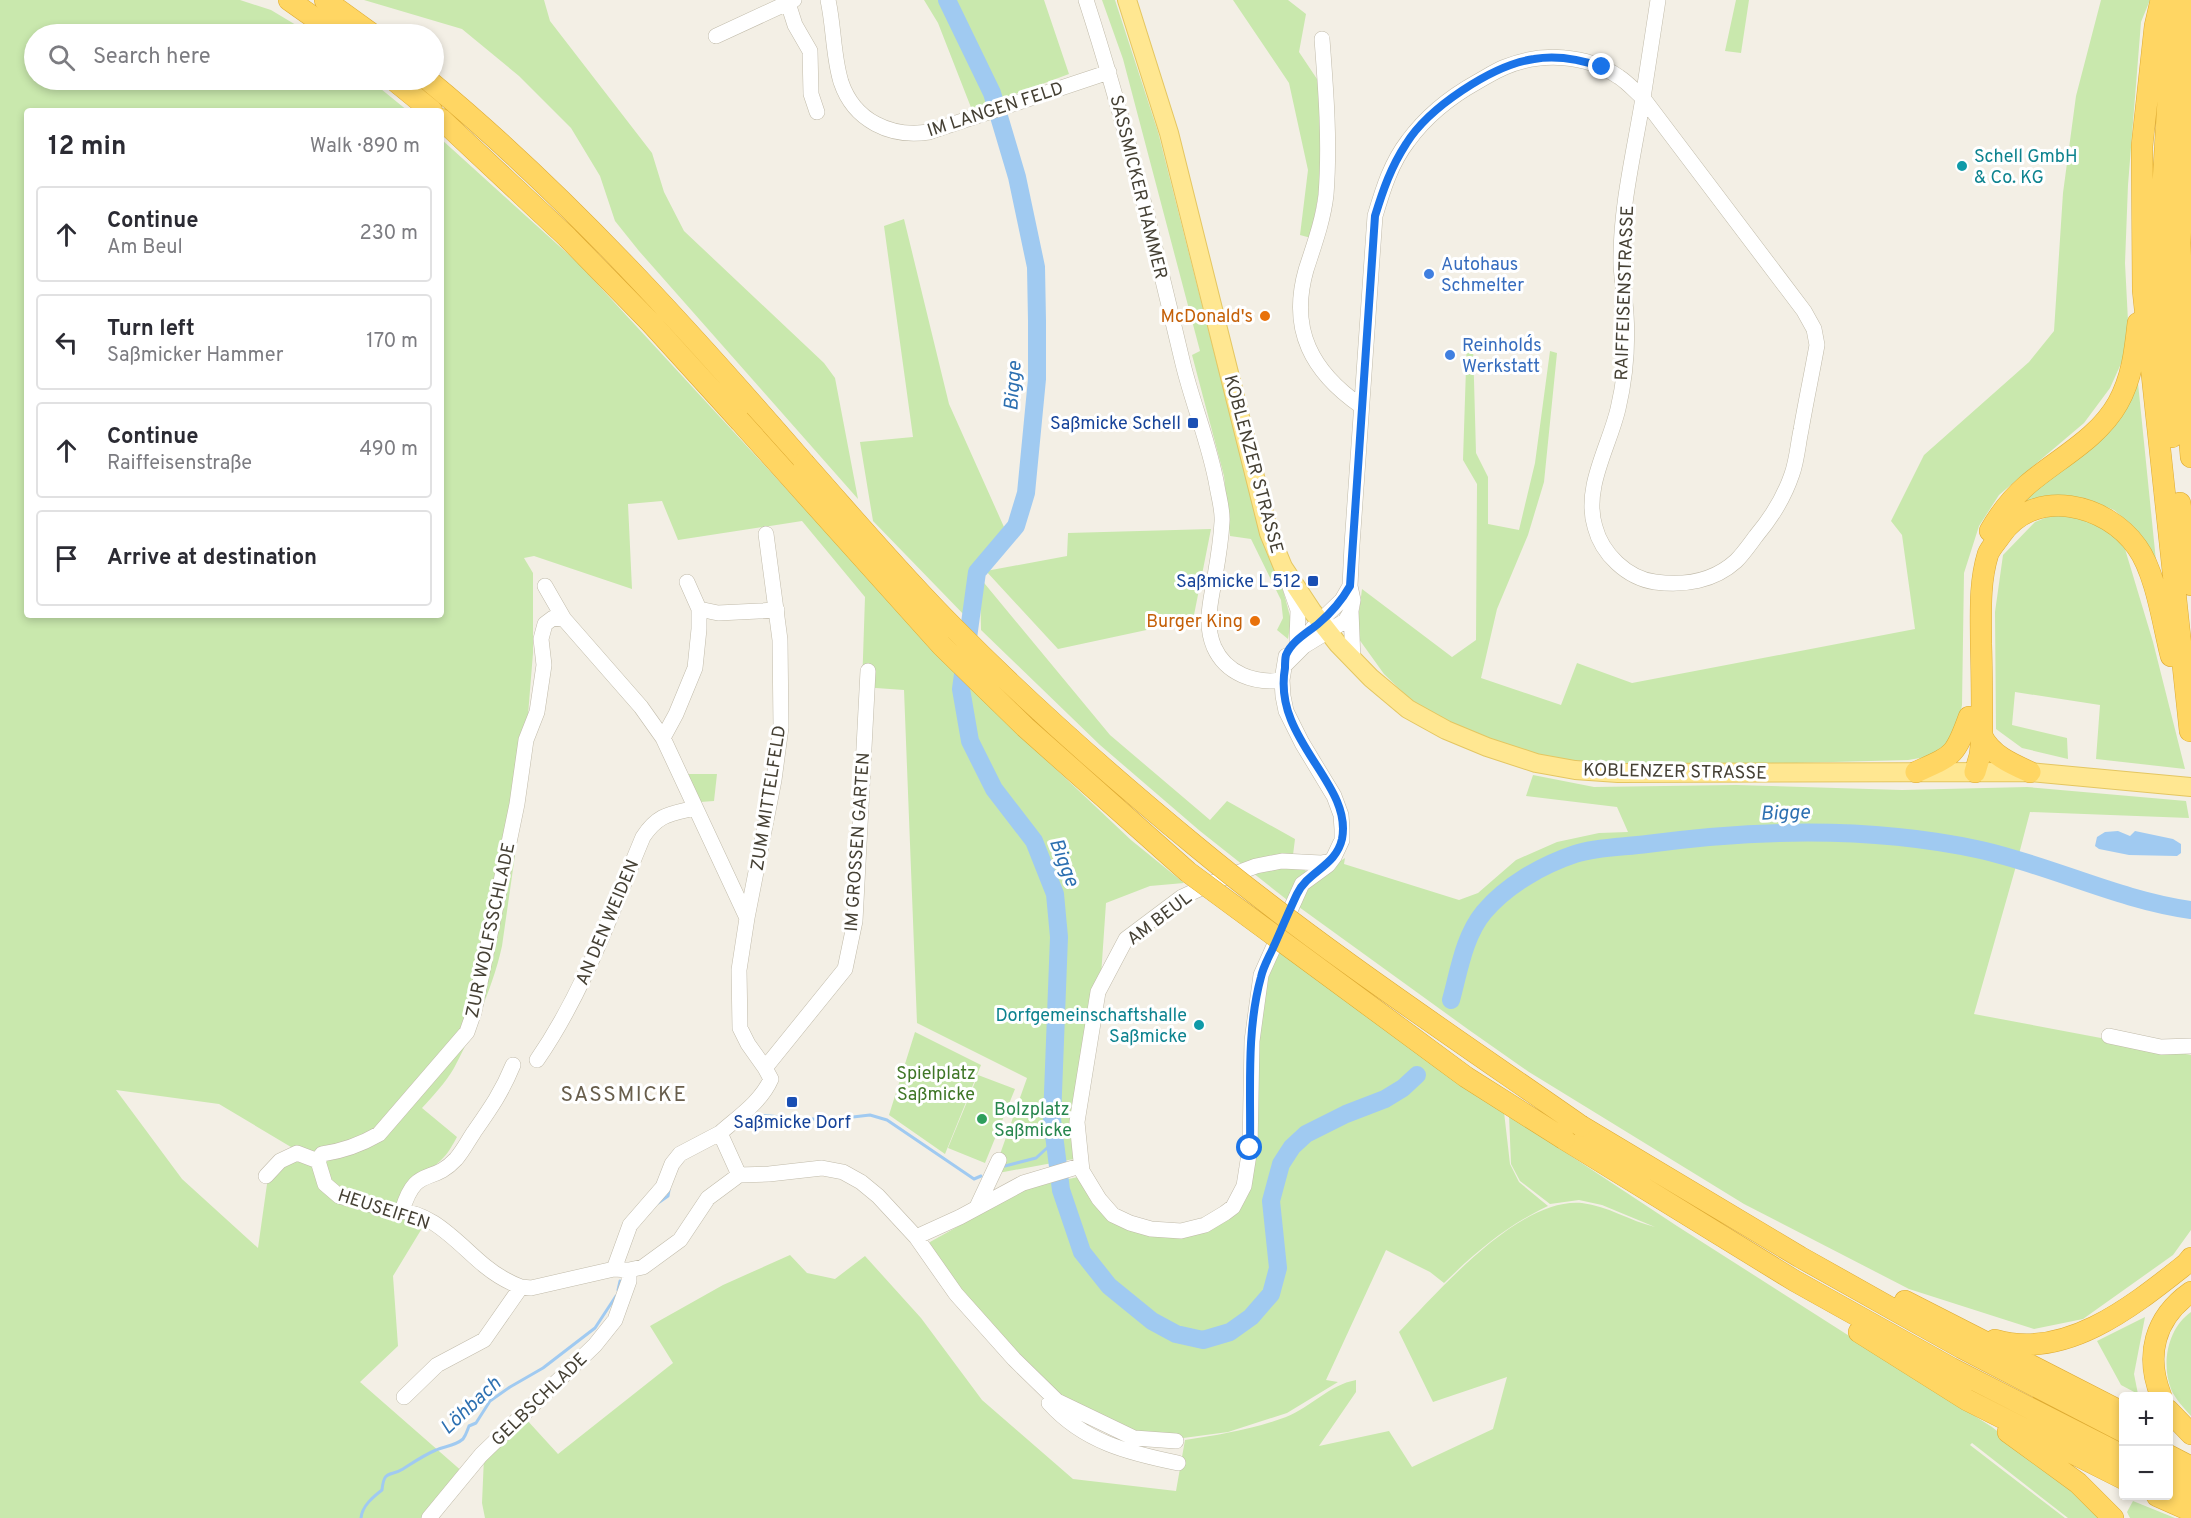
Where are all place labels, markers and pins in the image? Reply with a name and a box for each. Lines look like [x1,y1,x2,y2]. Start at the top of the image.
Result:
place label: Schell GmbH & Co. KG [1974,146,2078,190]
marker: Schell GmbH & Co. KG [1955,159,1969,173]
place label: Autohaus Schmelter [1441,254,1524,298]
marker: Autohaus Schmelter [1422,267,1436,281]
place label: McDonald's [1161,306,1253,329]
marker: McDonald's [1258,309,1272,323]
place label: Reinhold´s Werkstatt [1462,334,1542,379]
marker: Reinhold´s Werkstatt [1443,348,1457,362]
place label: Saßmicke Schell [1050,413,1181,436]
marker: Saßmicke Schell [1186,416,1200,430]
place label: Saßmicke L 512 [1176,571,1301,594]
marker: Saßmicke L 512 [1306,574,1320,588]
place label: Burger King [1146,611,1243,634]
marker: Burger King [1248,614,1262,628]
place label: Dorfgemeinschaftshalle Saßmicke [995,1005,1187,1049]
marker: Dorfgemeinschaftshalle Saßmicke [1192,1018,1206,1032]
marker: Saßmicke Dorf [785,1095,799,1109]
place label: Bolzplatz Saßmicke [994,1099,1072,1143]
place label: Saßmicke Dorf [733,1112,851,1135]
marker: Bolzplatz Saßmicke [975,1112,989,1126]

